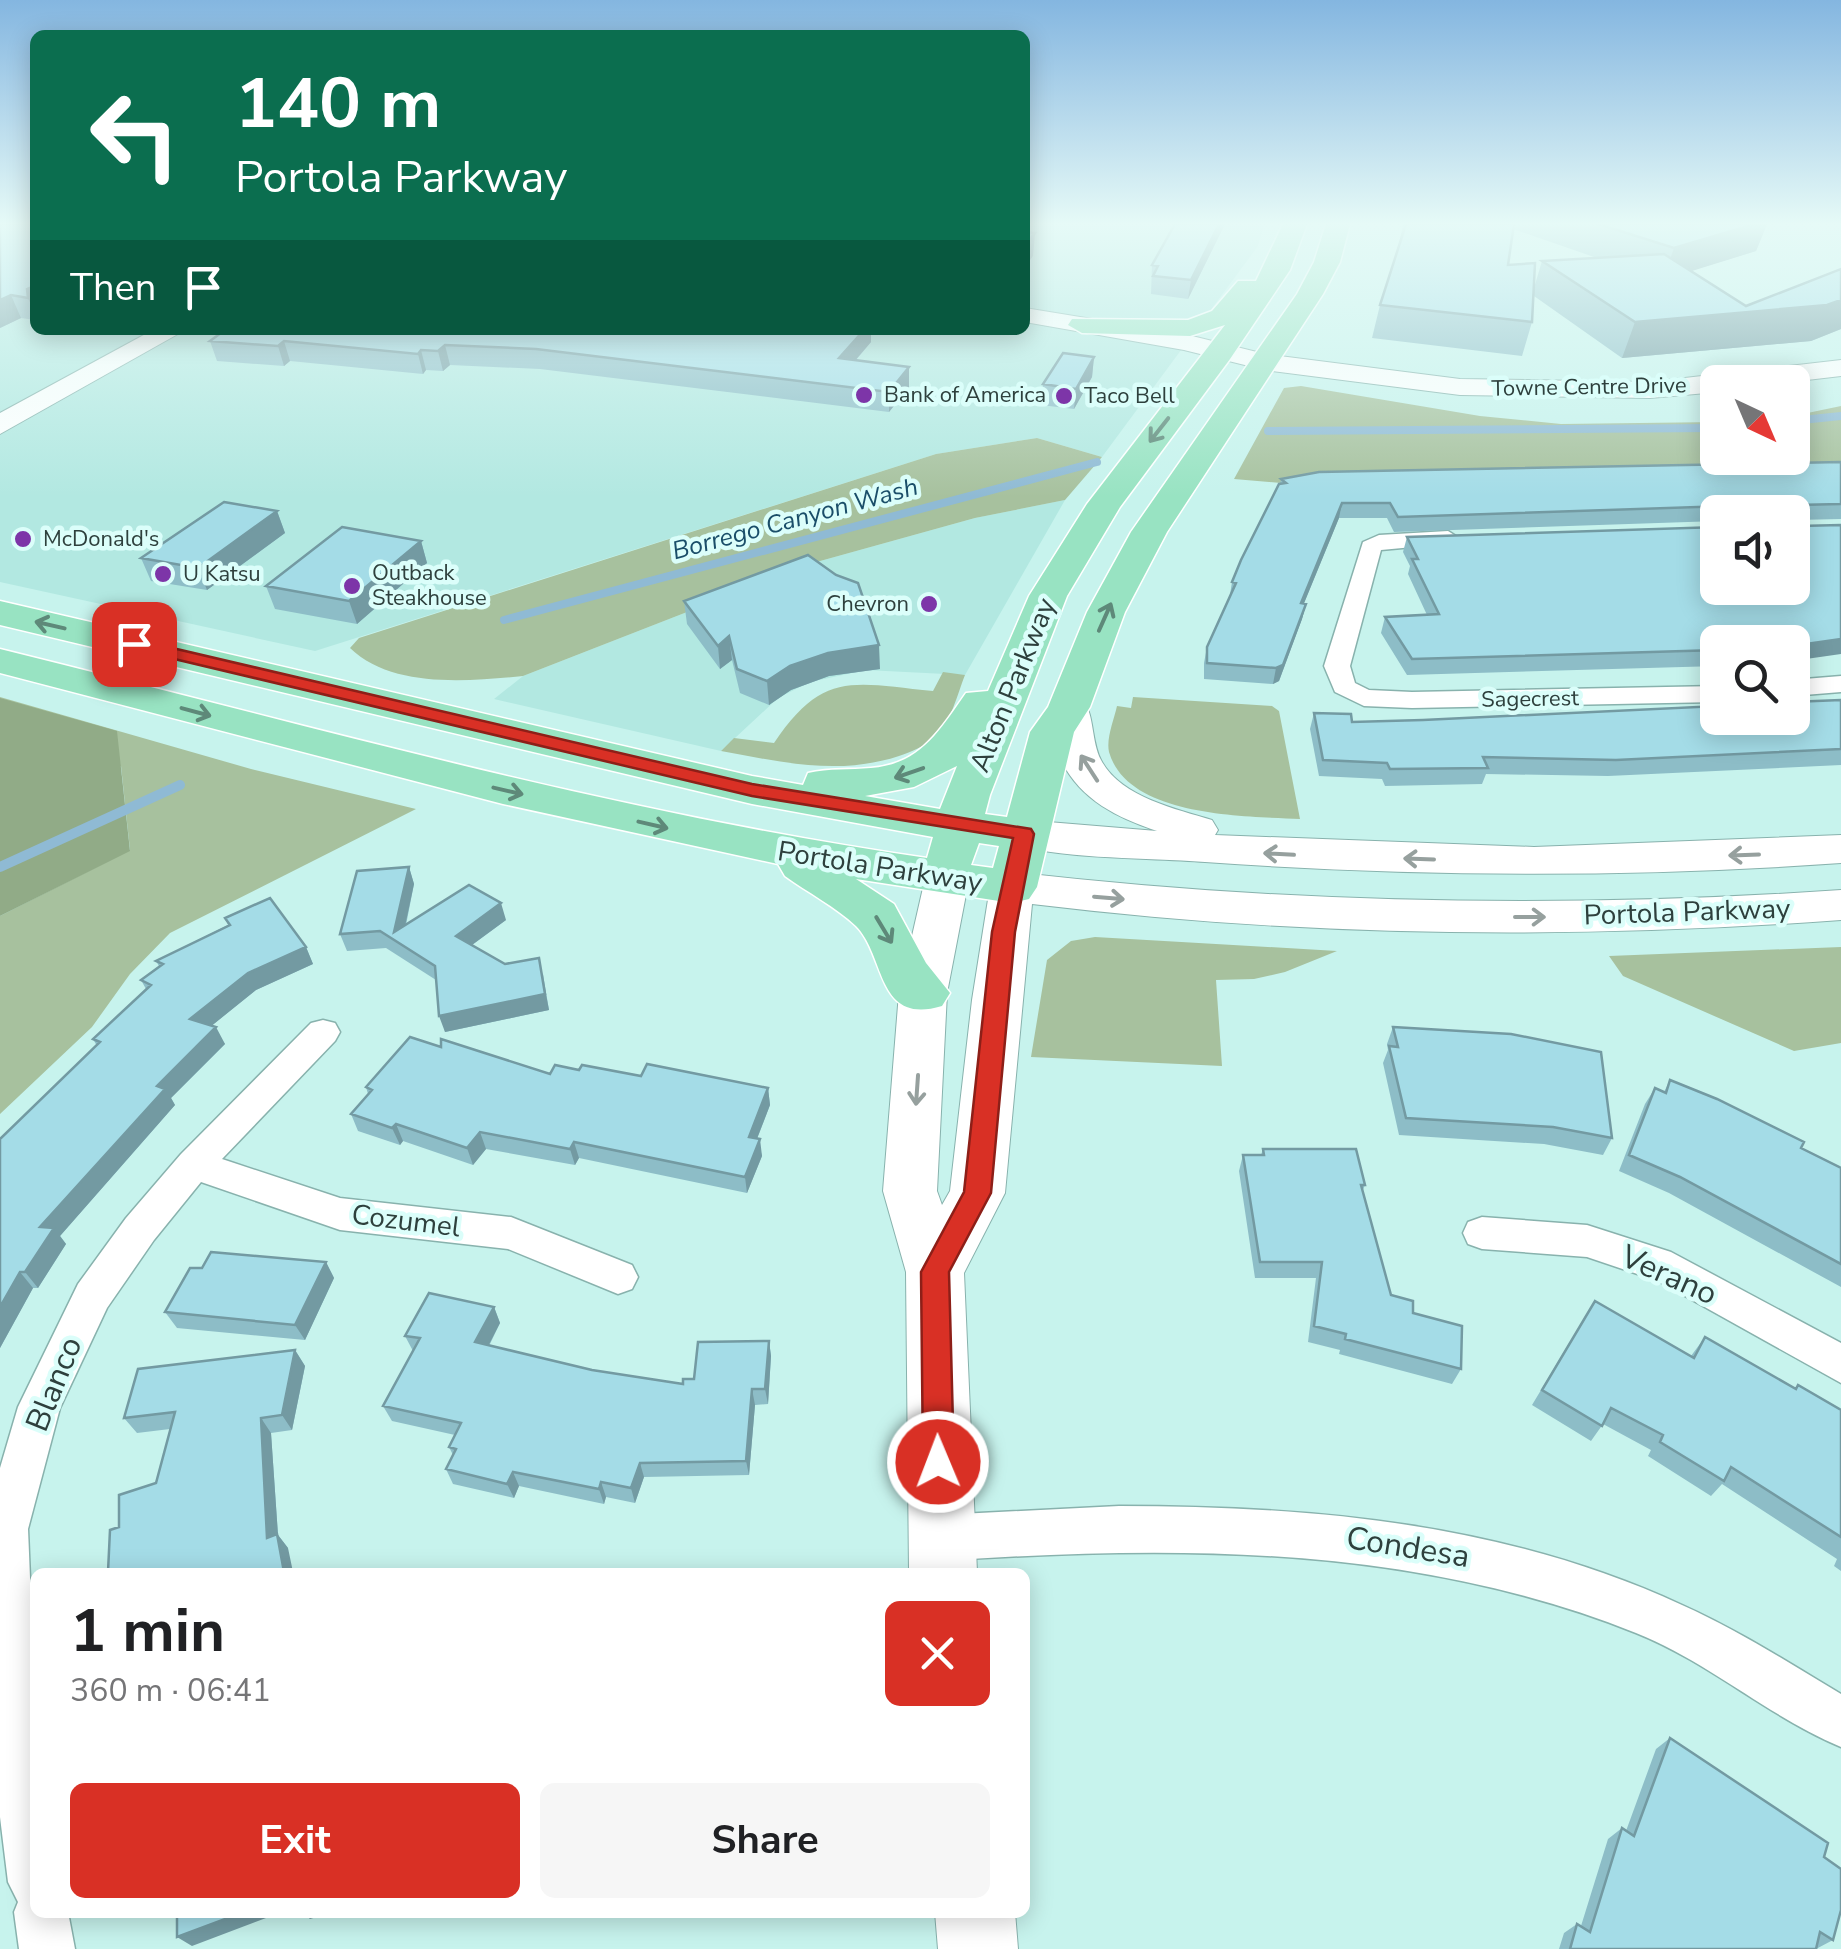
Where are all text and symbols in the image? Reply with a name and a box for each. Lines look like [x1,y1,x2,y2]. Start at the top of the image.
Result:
text: 140 m [235,56,441,152]
icon: left [70,70,200,200]
text: Portola Parkway [235,147,567,208]
icon: arrive [176,260,231,315]
text: Then [70,262,156,313]
north arrow [1700,365,1810,475]
map controls [1700,365,1810,735]
street label: Towne Centre Drive [1491,370,1687,404]
place label: Bank of America [884,380,1046,410]
place label: Taco Bell [1084,381,1175,411]
marker: Bank of America [853,384,875,406]
marker: Taco Bell [1053,385,1075,407]
one-way arrow [1149,416,1170,443]
water label: Borrego Canyon Wash [668,470,922,568]
button: sound [1700,495,1810,605]
place label: McDonald's [43,524,159,554]
marker: McDonald's [12,528,34,550]
place label: Outback Steakhouse [372,558,487,613]
place label: U Katsu [183,559,261,589]
marker: U Katsu [152,563,174,585]
marker: Outback Steakhouse [341,575,363,597]
place label: Chevron [826,589,909,619]
street label: Alton Parkway [961,592,1065,778]
marker: Chevron [918,593,940,615]
pin [92,602,177,687]
one-way arrow [1097,602,1115,633]
one-way arrow [35,615,67,633]
icon: arrive [107,617,162,672]
button: search [1700,625,1810,735]
street label: Sagecrest [1481,683,1579,715]
one-way arrow [180,703,211,722]
one-way arrow [1078,755,1099,782]
one-way arrow [893,765,925,783]
one-way arrow [491,783,523,801]
one-way arrow [636,817,668,835]
street label: Portola Parkway [775,832,986,902]
one-way arrow [1263,844,1295,863]
one-way arrow [1728,846,1760,865]
one-way arrow [1403,849,1435,868]
one-way arrow [1092,888,1124,907]
street label: Portola Parkway [1583,889,1792,935]
one-way arrow [1512,908,1545,926]
one-way arrow [874,915,894,944]
one-way arrow [907,1074,926,1106]
street label: Cozumel [350,1195,463,1247]
street label: Verano [1613,1234,1724,1315]
street label: Blanco [16,1330,92,1438]
position arrow [886,1410,990,1514]
street label: Condesa [1343,1516,1473,1578]
text: 1 min [70,1590,225,1672]
button: close [885,1601,990,1706]
text: 360 m · 06:41 [70,1669,271,1712]
button: Exit [70,1783,520,1898]
button: Share [540,1783,990,1898]

